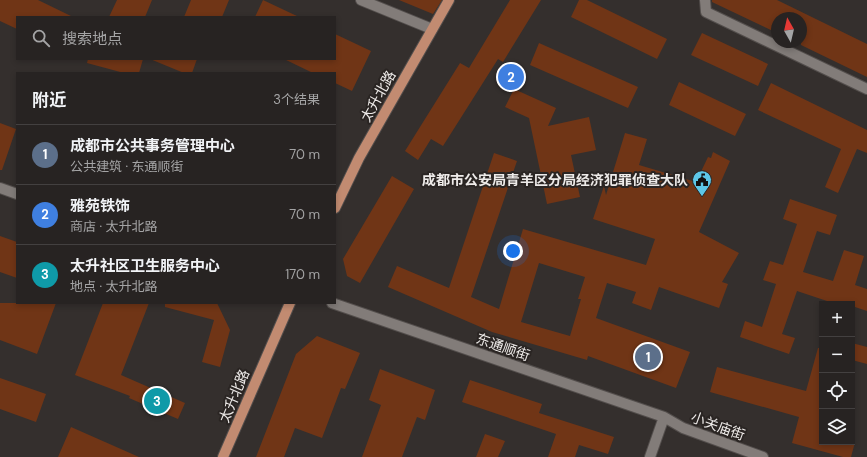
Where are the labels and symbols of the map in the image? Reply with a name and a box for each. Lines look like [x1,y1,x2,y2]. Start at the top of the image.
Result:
north arrow [771,12,807,48]
pin: 2 [498,62,524,92]
street label: 太升北路 [357,67,399,125]
public building icon: 成都市公安局青羊区分局经济犯罪侦查大队 [691,169,713,197]
place label: 成都市公安局青羊区分局经济犯罪侦查大队 [422,171,688,189]
your location [503,241,523,261]
street label: 东通顺街 [474,329,532,365]
pin: 1 [635,342,661,372]
street label: 太升北路 [215,367,253,425]
pin: 3 [144,386,170,416]
street label: 小关庙街 [689,408,747,444]

